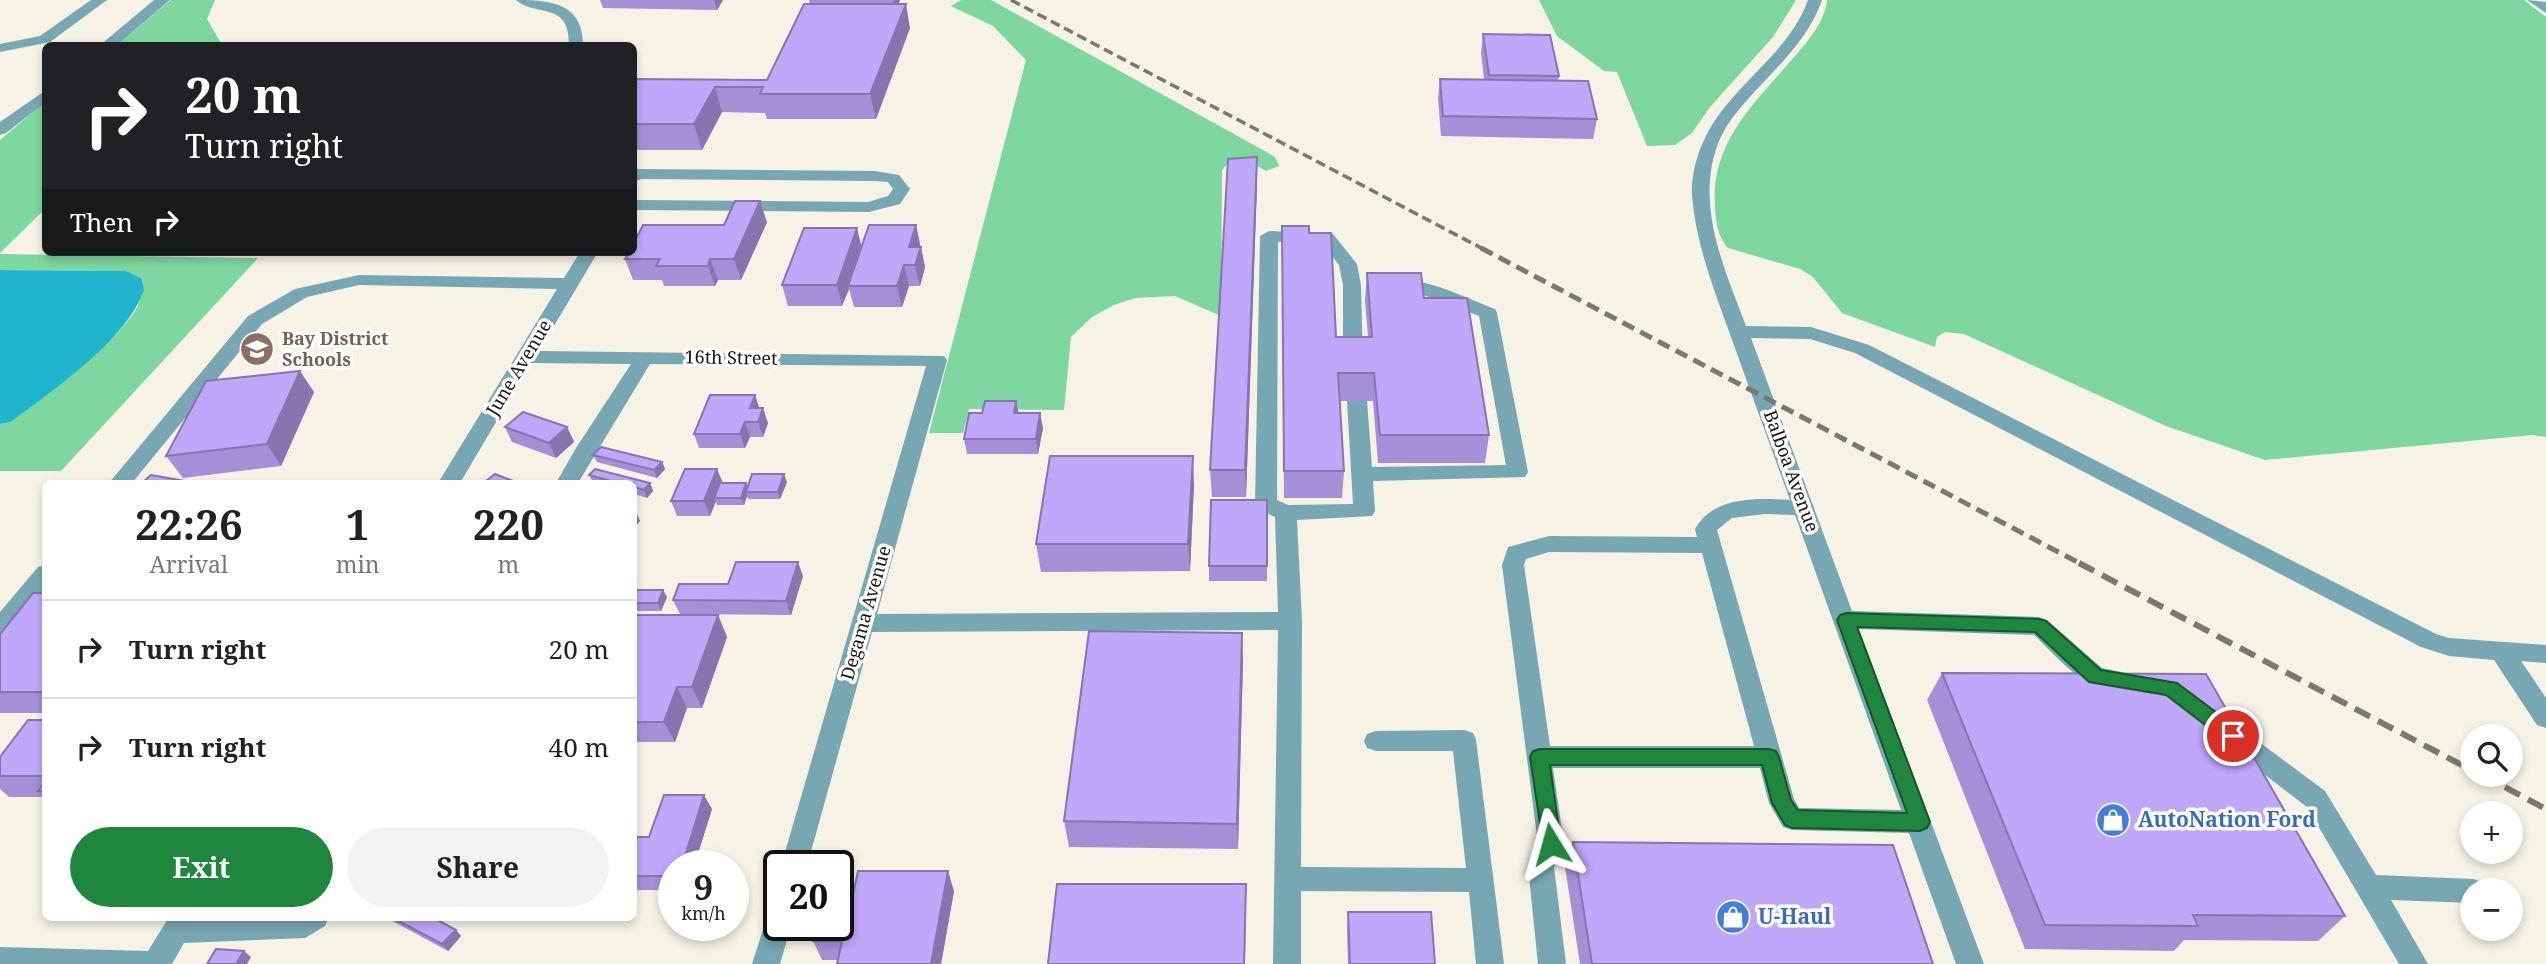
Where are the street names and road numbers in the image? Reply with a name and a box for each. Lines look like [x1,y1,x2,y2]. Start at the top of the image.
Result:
street label: June Avenue [480,315,556,421]
street label: 16th Street [684,344,778,370]
street label: Balboa Avenue [1759,406,1825,535]
street label: Degama Avenue [834,543,896,683]

